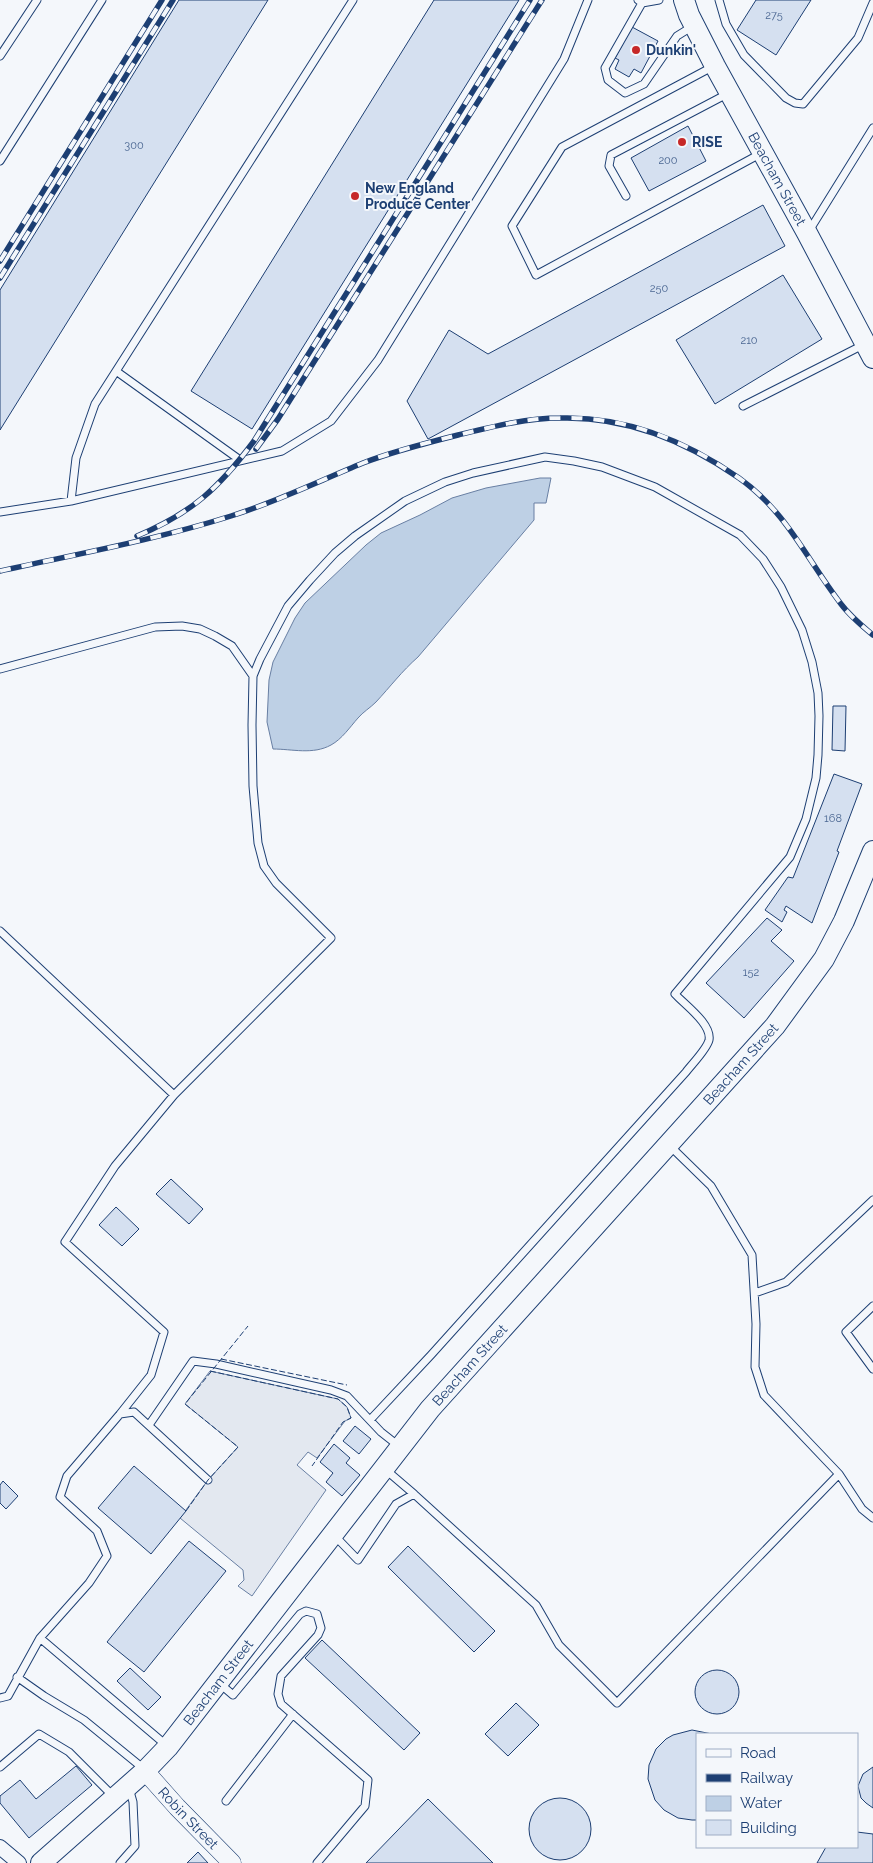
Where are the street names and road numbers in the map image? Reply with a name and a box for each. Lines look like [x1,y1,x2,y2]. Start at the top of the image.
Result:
street label: Beacham Street [745,130,809,229]
street label: Beacham Street [700,1020,782,1108]
street label: Beacham Street [429,1321,511,1409]
street label: Beacham Street [180,1636,257,1728]
street label: Robin Street [155,1784,222,1853]

